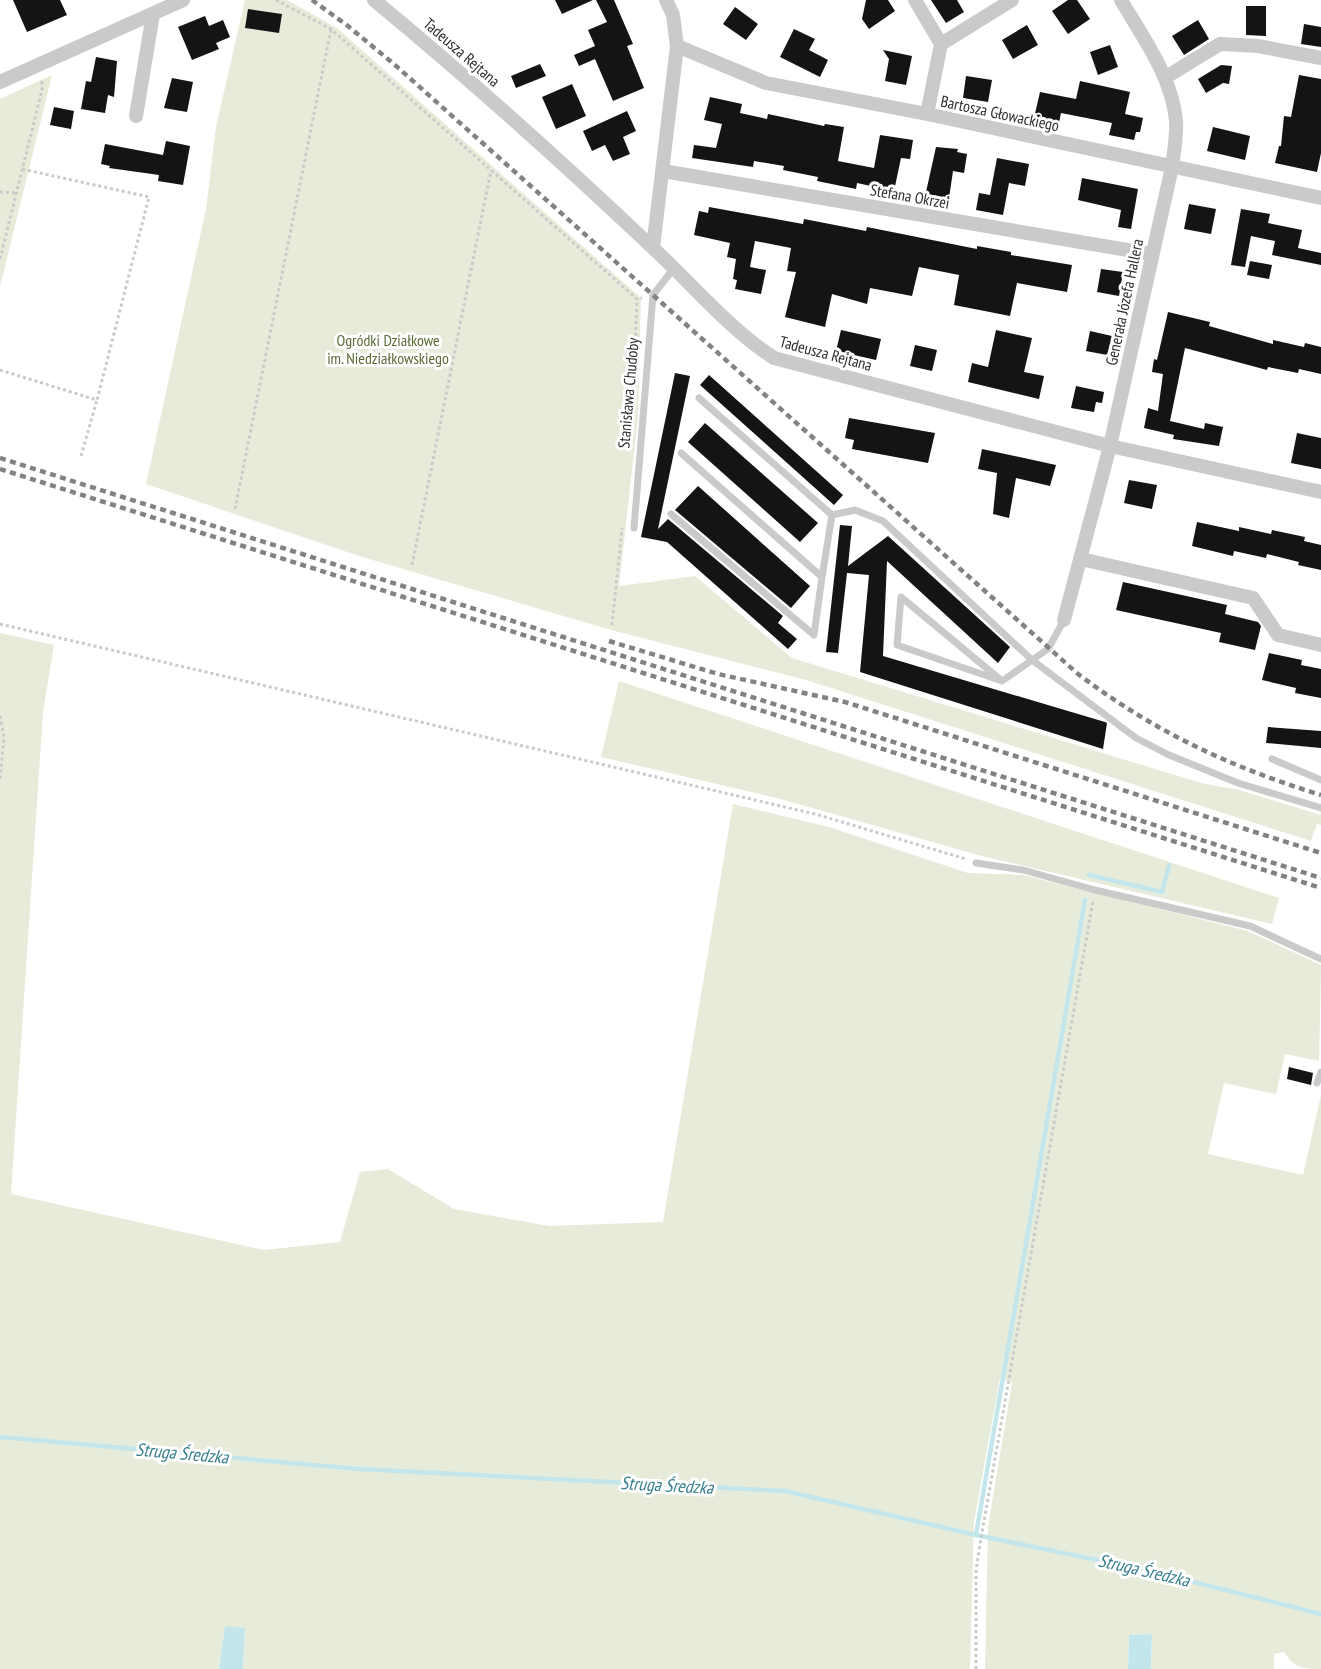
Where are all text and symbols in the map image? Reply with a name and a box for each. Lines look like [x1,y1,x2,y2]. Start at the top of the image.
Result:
street label: Tadeusza Rejtana [420,13,504,91]
street label: Bartosza Głowackiego [939,91,1061,135]
street label: Stefana Okrzei [869,179,951,213]
street label: Generała Józefa Hallera [1101,237,1147,367]
park label: Ogródki Działkowe im. Niedziałkowskiego [327,330,449,368]
street label: Tadeusza Rejtana [778,331,874,375]
street label: Stanisława Chudoby [613,337,643,449]
water label: Struga Średzka [135,1438,230,1469]
water label: Struga Średzka [620,1471,715,1499]
water label: Struga Średzka [1096,1548,1193,1592]

